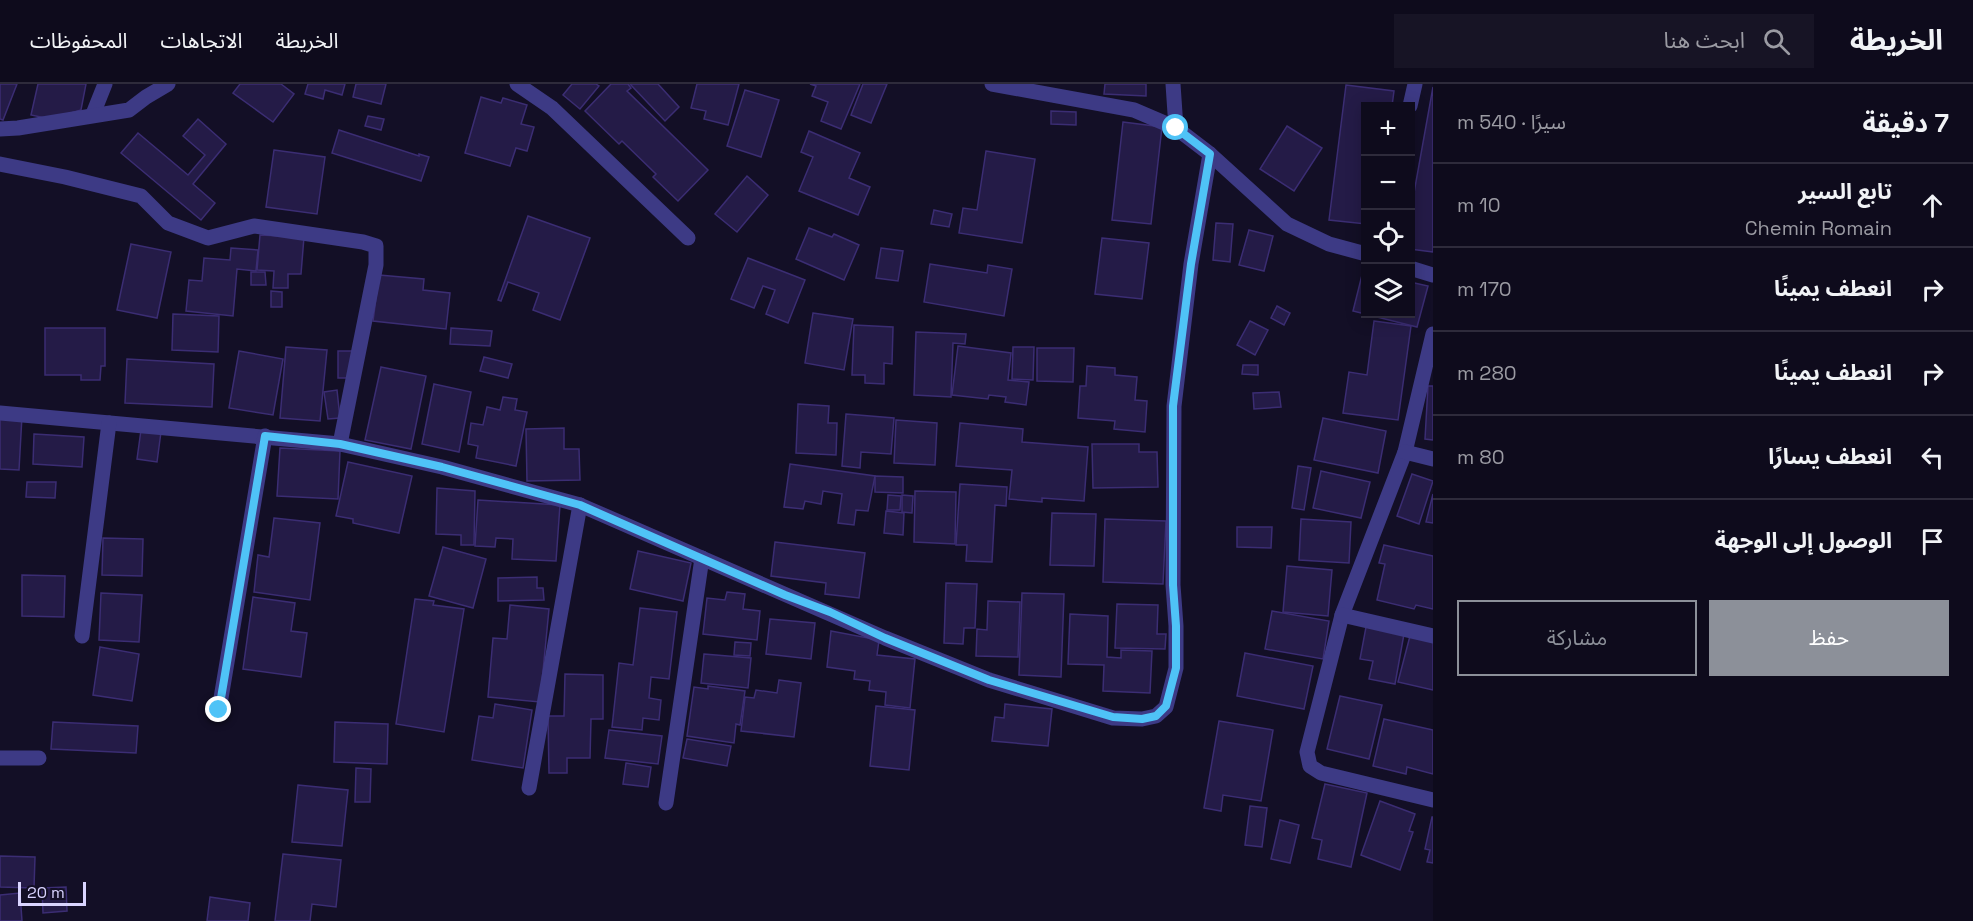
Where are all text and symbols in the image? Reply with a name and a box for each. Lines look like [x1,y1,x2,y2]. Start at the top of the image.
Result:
search box [1394,14,1814,68]
text: الخريطة [1850,22,1943,58]
icon: search [1760,25,1793,58]
text: ابحث هنا [1664,26,1745,54]
text: المحفوظات [30,27,127,54]
text: الاتجاهات [160,27,242,54]
text: الخريطة [275,27,338,54]
map controls [1361,102,1415,318]
button: + [1361,102,1415,156]
text: 7 دقيقة [1863,106,1949,140]
text: سيرًا · 540 m [1457,109,1566,135]
route start [1162,114,1188,140]
button: − [1361,156,1415,210]
text: تابع السير [1798,177,1892,205]
icon: ahead [1916,189,1949,222]
text: 10 m [1457,192,1501,218]
button: locate [1361,210,1415,264]
text: Chemin Romain [1745,215,1892,241]
button: layers [1361,264,1415,318]
icon: right [1916,273,1949,306]
text: انعطف يمينًا [1774,274,1892,302]
text: 170 m [1457,276,1512,302]
icon: right [1916,357,1949,390]
text: انعطف يمينًا [1774,358,1892,386]
text: 280 m [1457,360,1517,386]
icon: left [1916,441,1949,474]
text: انعطف يسارًا [1768,442,1892,470]
text: 80 m [1457,444,1505,470]
icon: arrive [1916,525,1949,558]
text: الوصول إلى الوجهة [1715,526,1892,554]
button: مشاركة [1457,600,1697,676]
button: حفظ [1709,600,1949,676]
route end [205,696,231,722]
scale bar [18,879,86,906]
text: 20 m [27,882,65,903]

